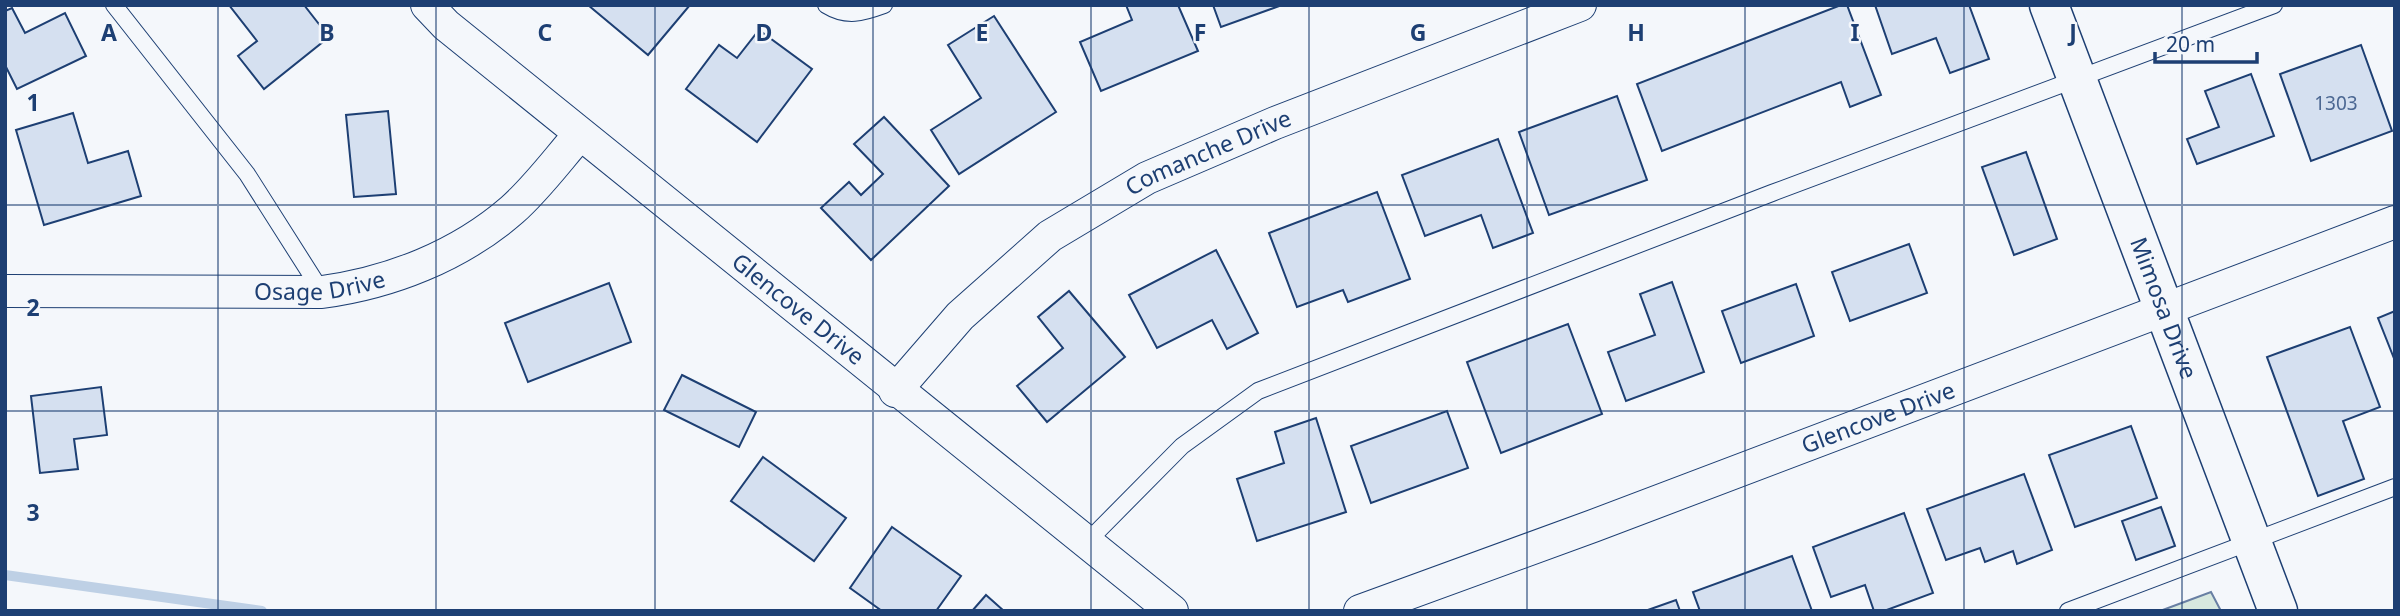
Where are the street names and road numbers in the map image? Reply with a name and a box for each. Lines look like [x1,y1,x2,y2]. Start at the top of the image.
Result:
street label: Comanche Drive [1119,101,1295,203]
street label: Mimosa Drive [2123,232,2206,383]
street label: Glencove Drive [726,245,872,372]
street label: Osage Drive [254,262,389,307]
street label: Glencove Drive [1796,373,1959,461]

